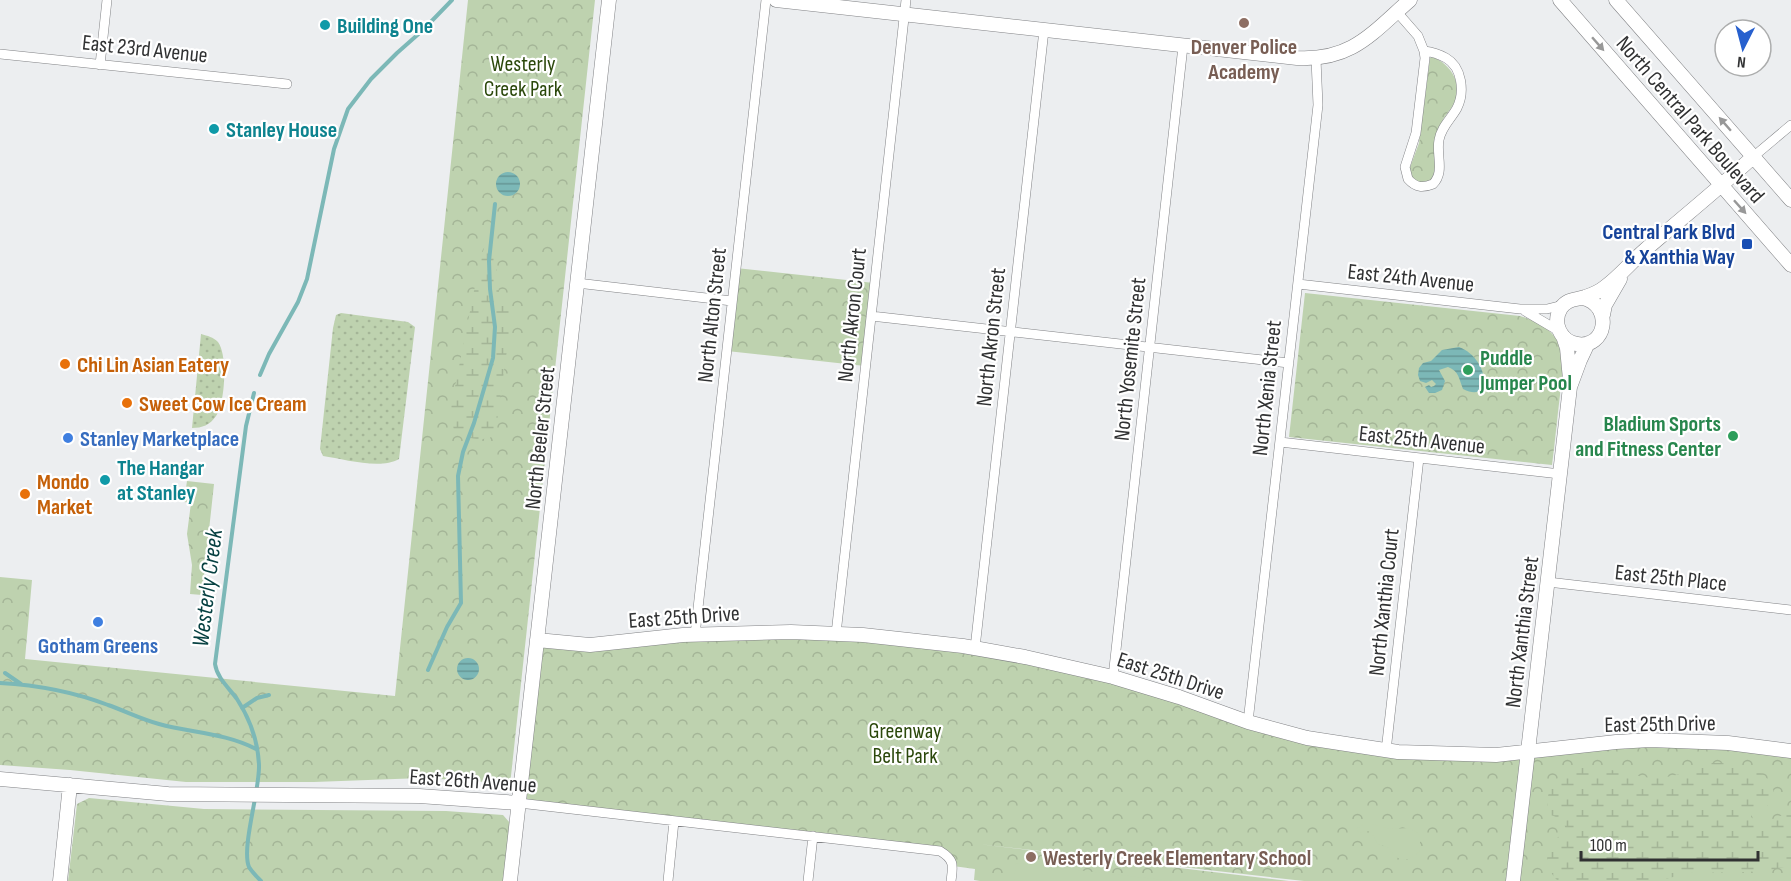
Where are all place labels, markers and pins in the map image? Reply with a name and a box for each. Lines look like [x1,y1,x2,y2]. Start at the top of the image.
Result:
place label: Building One [337,13,433,40]
marker: Denver Police Academy [1237,16,1251,30]
marker: Building One [318,18,332,32]
place label: Denver Police Academy [1191,34,1297,86]
place label: Stanley House [226,117,337,144]
marker: Stanley House [207,122,221,136]
place label: Central Park Blvd & Xanthia Way [1602,219,1735,271]
marker: Central Park Blvd & Xanthia Way [1740,237,1754,251]
place label: Puddle Jumper Pool [1479,345,1572,397]
place label: Chi Lin Asian Eatery [77,352,229,379]
marker: Chi Lin Asian Eatery [58,357,72,371]
marker: Puddle Jumper Pool [1461,363,1475,377]
place label: Sweet Cow Ice Cream [139,391,307,418]
marker: Sweet Cow Ice Cream [120,396,134,410]
place label: Bladium Sports and Fitness Center [1575,411,1721,463]
place label: Stanley Marketplace [80,426,239,453]
marker: Bladium Sports and Fitness Center [1726,429,1740,443]
marker: Stanley Marketplace [61,431,75,445]
place label: The Hangar at Stanley [117,455,205,507]
place label: Mondo Market [37,469,92,521]
marker: The Hangar at Stanley [98,473,112,487]
marker: Mondo Market [18,487,32,501]
marker: Gotham Greens [91,615,105,629]
place label: Gotham Greens [38,633,158,660]
place label: Westerly Creek Elementary School [1043,845,1311,872]
marker: Westerly Creek Elementary School [1024,850,1038,864]

